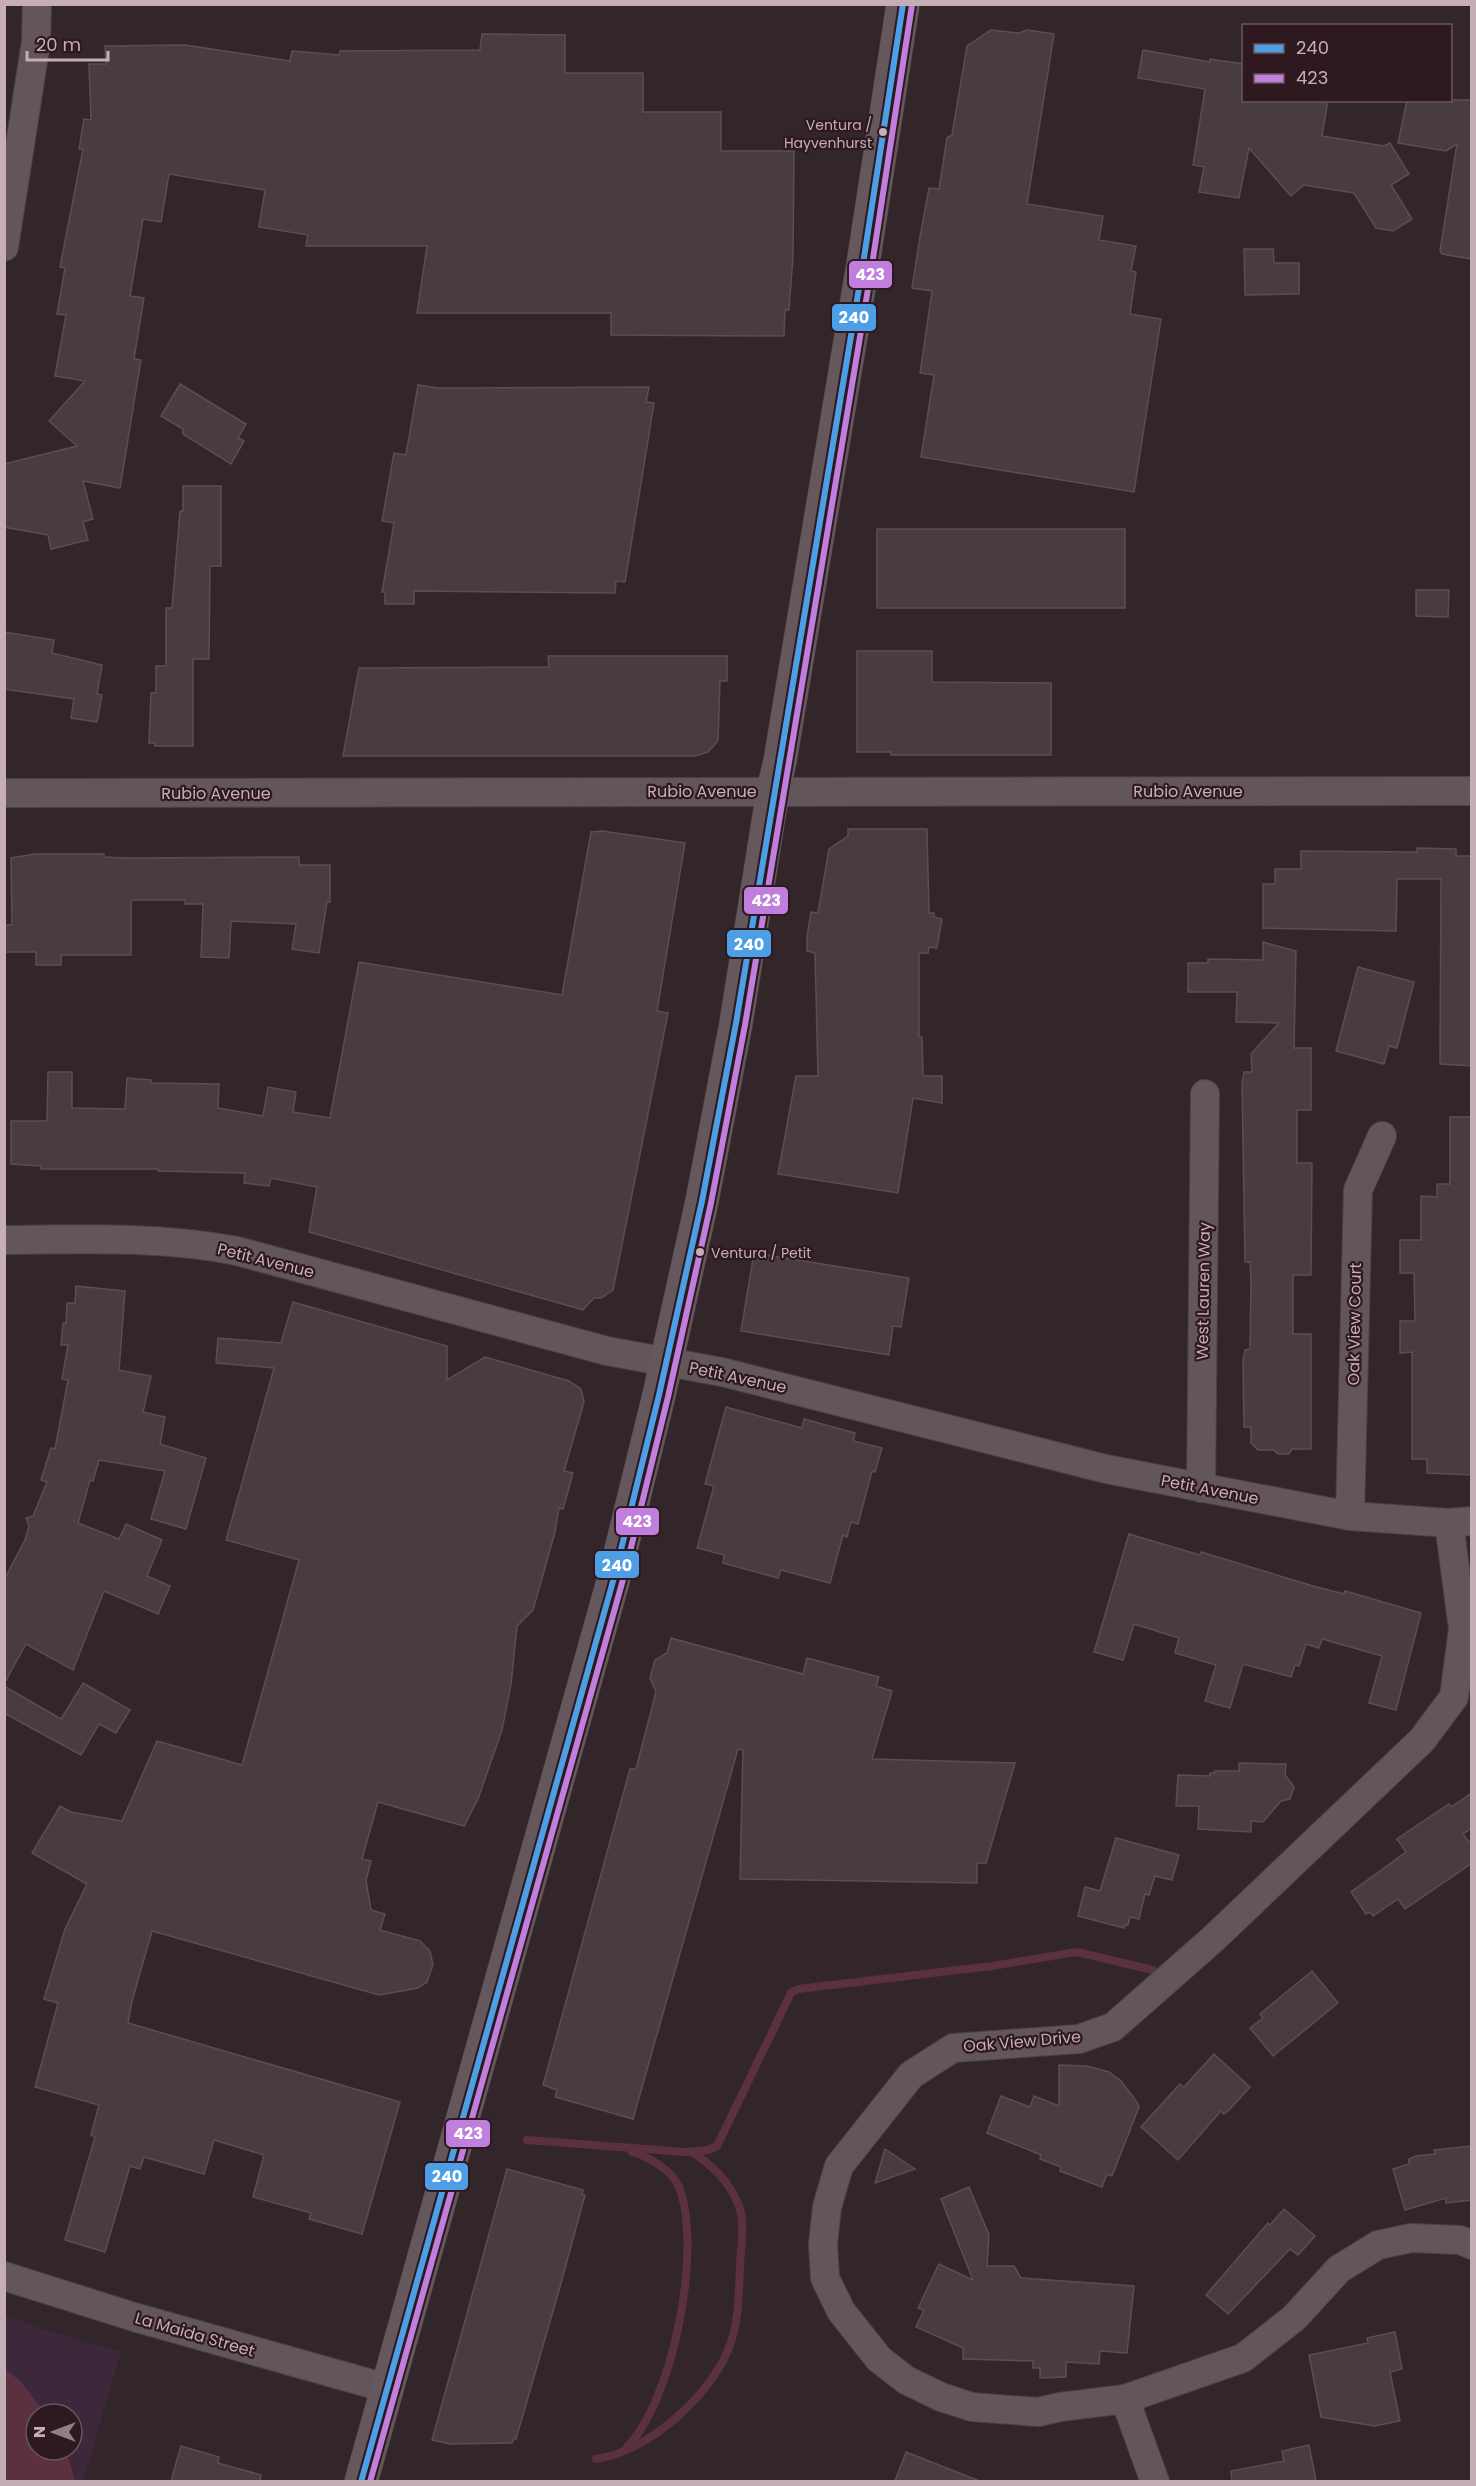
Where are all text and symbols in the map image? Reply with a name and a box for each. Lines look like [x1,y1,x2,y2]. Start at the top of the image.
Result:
scale bar [27,24,108,62]
legend [1242,24,1452,102]
text: 20 m [36,32,81,57]
text: 240 [1296,35,1329,60]
text: 423 [1296,65,1328,90]
place label: Ventura / Hayvenhurst [784,115,872,153]
marker: Ventura / Hayvenhurst [877,126,889,138]
line badge: 423 [848,260,893,289]
text: 423 [855,263,885,286]
line badge: 240 [831,303,877,332]
text: 240 [839,306,869,329]
street label: Rubio Avenue [647,780,757,803]
street label: Rubio Avenue [1133,780,1243,803]
street label: Rubio Avenue [161,782,271,805]
line badge: 423 [743,886,789,915]
text: 423 [751,889,781,912]
line badge: 240 [726,929,772,958]
text: 240 [734,933,764,956]
street label: West Lauren Way [1191,1222,1216,1360]
street label: Petit Avenue [215,1237,317,1284]
place label: Ventura / Petit [711,1243,811,1263]
marker: Ventura / Petit [694,1246,706,1258]
street label: Oak View Court [1342,1262,1367,1385]
street label: Petit Avenue [687,1356,789,1399]
street label: Petit Avenue [1159,1469,1261,1510]
line badge: 423 [615,1507,660,1536]
text: 423 [622,1510,652,1533]
line badge: 240 [594,1550,640,1579]
text: 240 [602,1554,632,1577]
street label: Oak View Drive [962,2025,1082,2058]
line badge: 423 [445,2119,491,2148]
text: 423 [453,2122,483,2145]
line badge: 240 [424,2162,469,2191]
text: 240 [432,2165,462,2188]
street label: La Maida Street [132,2306,257,2363]
north arrow [24,2402,84,2462]
text: N [28,2426,51,2438]

